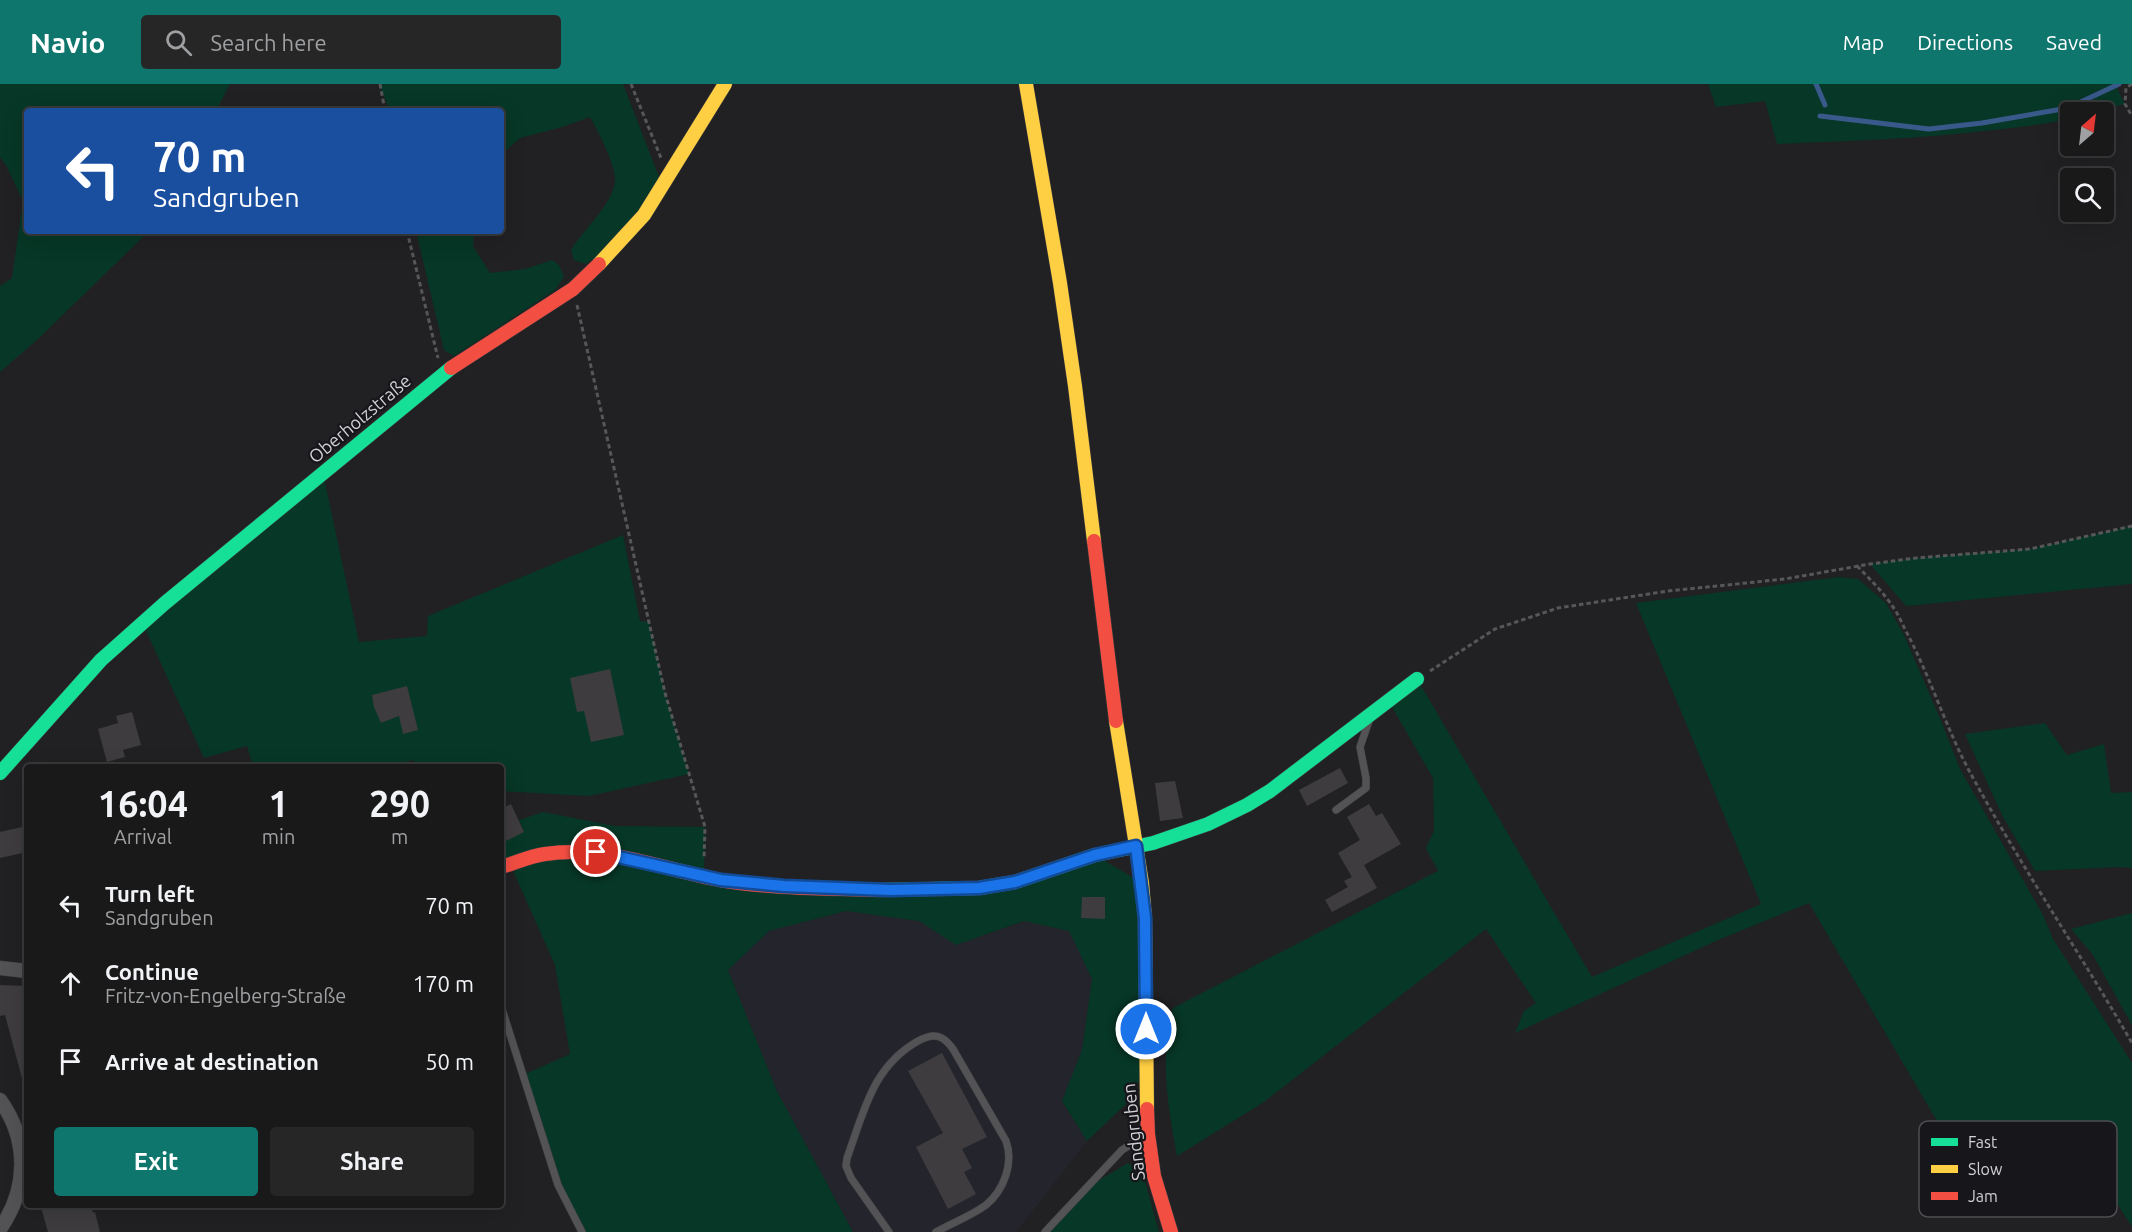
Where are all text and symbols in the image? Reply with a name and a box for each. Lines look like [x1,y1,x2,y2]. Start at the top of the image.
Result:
search box [141,15,561,69]
icon: search [162,26,195,59]
text: Navio [30,27,105,58]
text: Search here [210,30,327,55]
text: Map [1843,30,1884,54]
text: Directions [1917,30,2013,54]
text: Saved [2046,30,2102,54]
north arrow [2060,102,2114,156]
map controls [2060,102,2114,222]
icon: left [54,132,132,210]
text: 70 m [153,133,247,180]
button: search [2060,168,2114,222]
text: Sandgruben [153,182,300,212]
street label: Oberholzstraße [304,370,414,467]
text: 16:04 [98,783,188,824]
text: 1 [268,783,289,824]
text: 290 [369,783,430,824]
text: Arrival [114,825,172,848]
text: min [262,825,295,848]
text: m [391,825,408,848]
pin [570,826,621,877]
icon: arrive [579,835,612,868]
text: Turn left [105,881,195,906]
icon: left [54,889,87,922]
text: 70 m [425,893,474,918]
text: Sandgruben [105,906,214,929]
text: Continue [105,959,199,984]
icon: ahead [54,967,87,1000]
text: 170 m [413,971,474,996]
text: Fritz-von-Engelberg-Straße [105,984,346,1007]
position arrow [1114,997,1178,1061]
icon: arrive [54,1045,87,1078]
text: Arrive at destination [105,1049,319,1074]
text: 50 m [425,1049,474,1074]
street label: Sandgruben [1118,1082,1148,1182]
legend [1919,1121,2117,1217]
button: Exit [54,1127,258,1196]
button: Share [270,1127,474,1196]
text: Fast [1968,1133,1998,1151]
text: Slow [1968,1160,2003,1178]
text: Jam [1968,1187,1998,1205]

